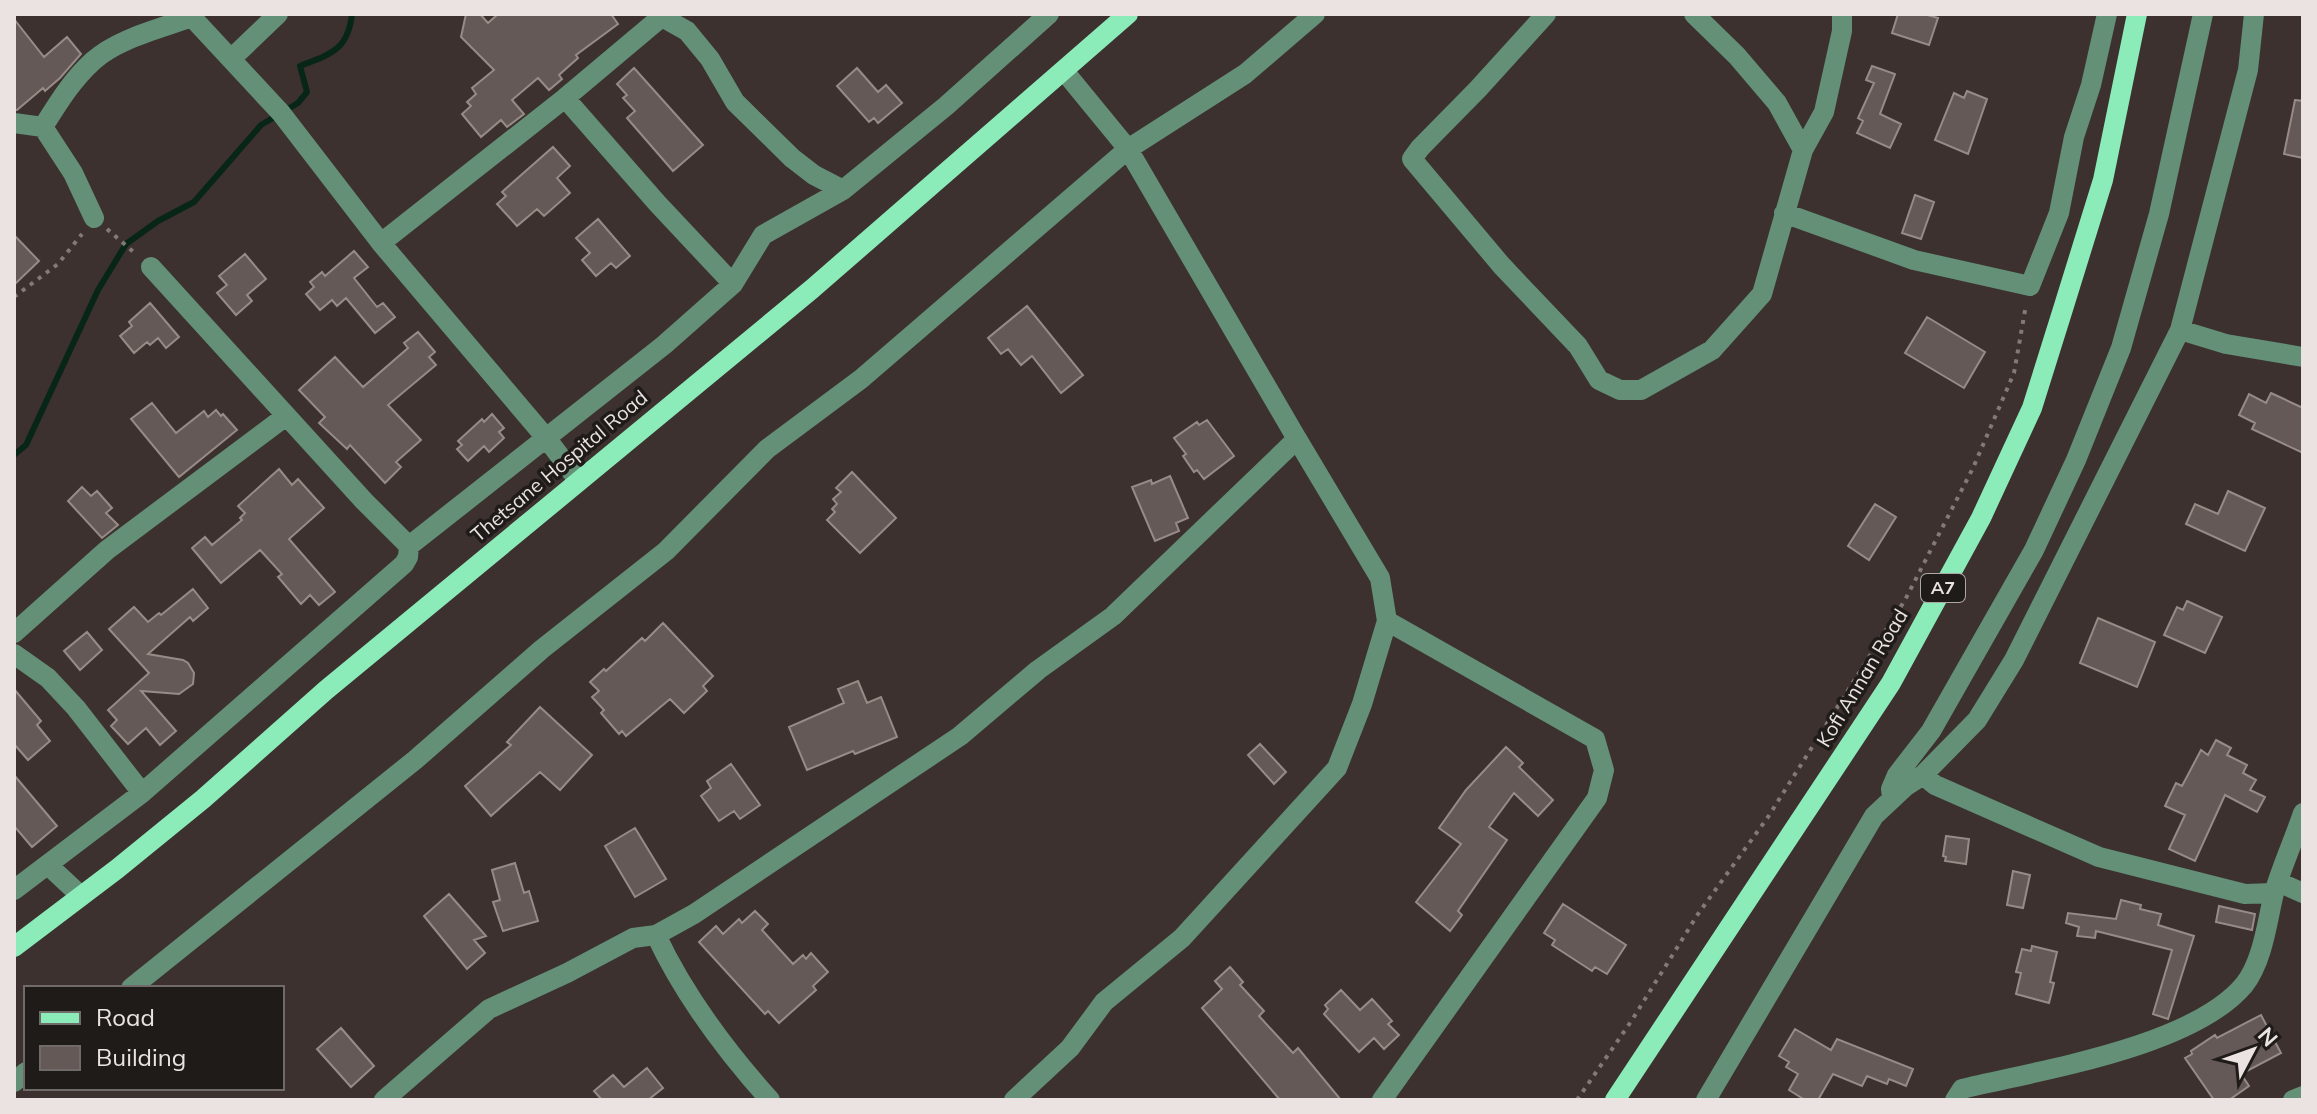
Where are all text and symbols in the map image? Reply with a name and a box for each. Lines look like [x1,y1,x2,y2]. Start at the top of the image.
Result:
street label: Thetsane Hospital Road [465,384,652,547]
road number: A7 [1921,574,1965,602]
street label: Kofi Annan Road [1811,604,1913,751]
legend [24,986,284,1090]
text: Road [96,1002,155,1032]
north arrow [2213,1010,2293,1090]
text: N [2252,1021,2284,1052]
text: Building [96,1042,186,1072]

